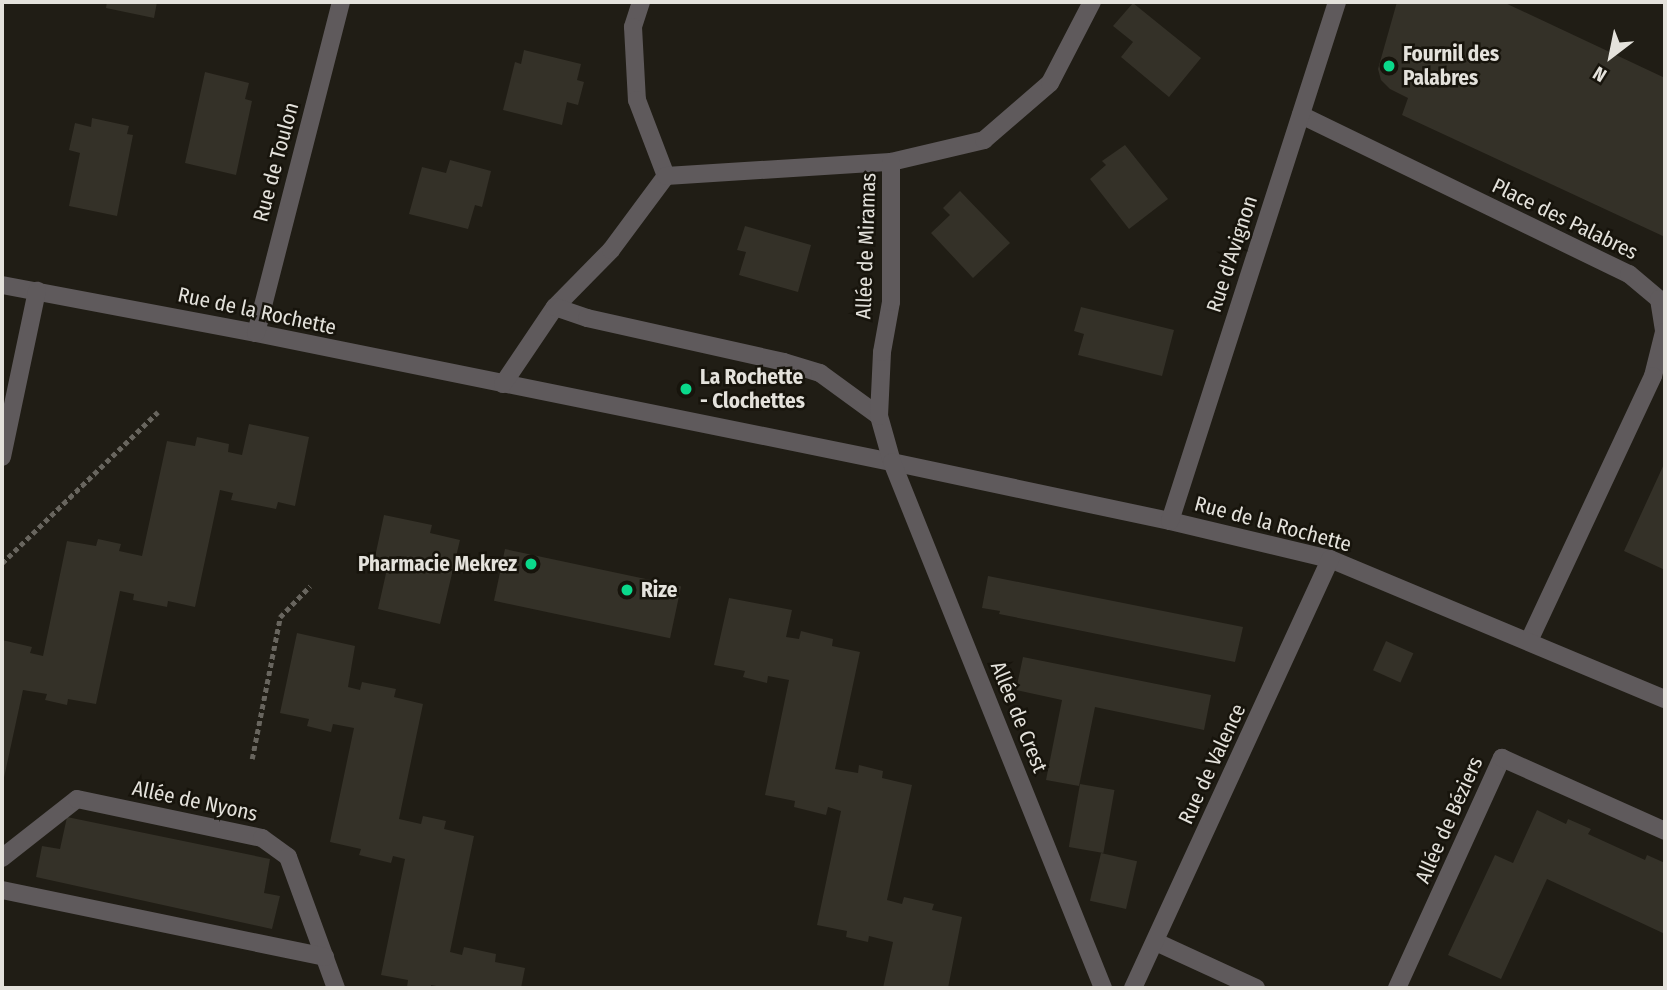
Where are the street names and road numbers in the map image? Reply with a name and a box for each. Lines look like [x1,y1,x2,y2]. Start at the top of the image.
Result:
street label: Rue de Toulon [248,100,304,224]
street label: Allée de Miramas [851,172,881,320]
street label: Place des Palabres [1488,173,1642,265]
street label: Rue d'Avignon [1201,192,1263,316]
street label: Rue de la Rochette [175,282,339,340]
street label: Rue de la Rochette [1192,491,1354,557]
street label: Allée de Crest [985,658,1053,776]
street label: Rue de Valence [1173,700,1251,828]
street label: Allée de Béziers [1410,753,1488,887]
street label: Allée de Nyons [130,775,260,827]

